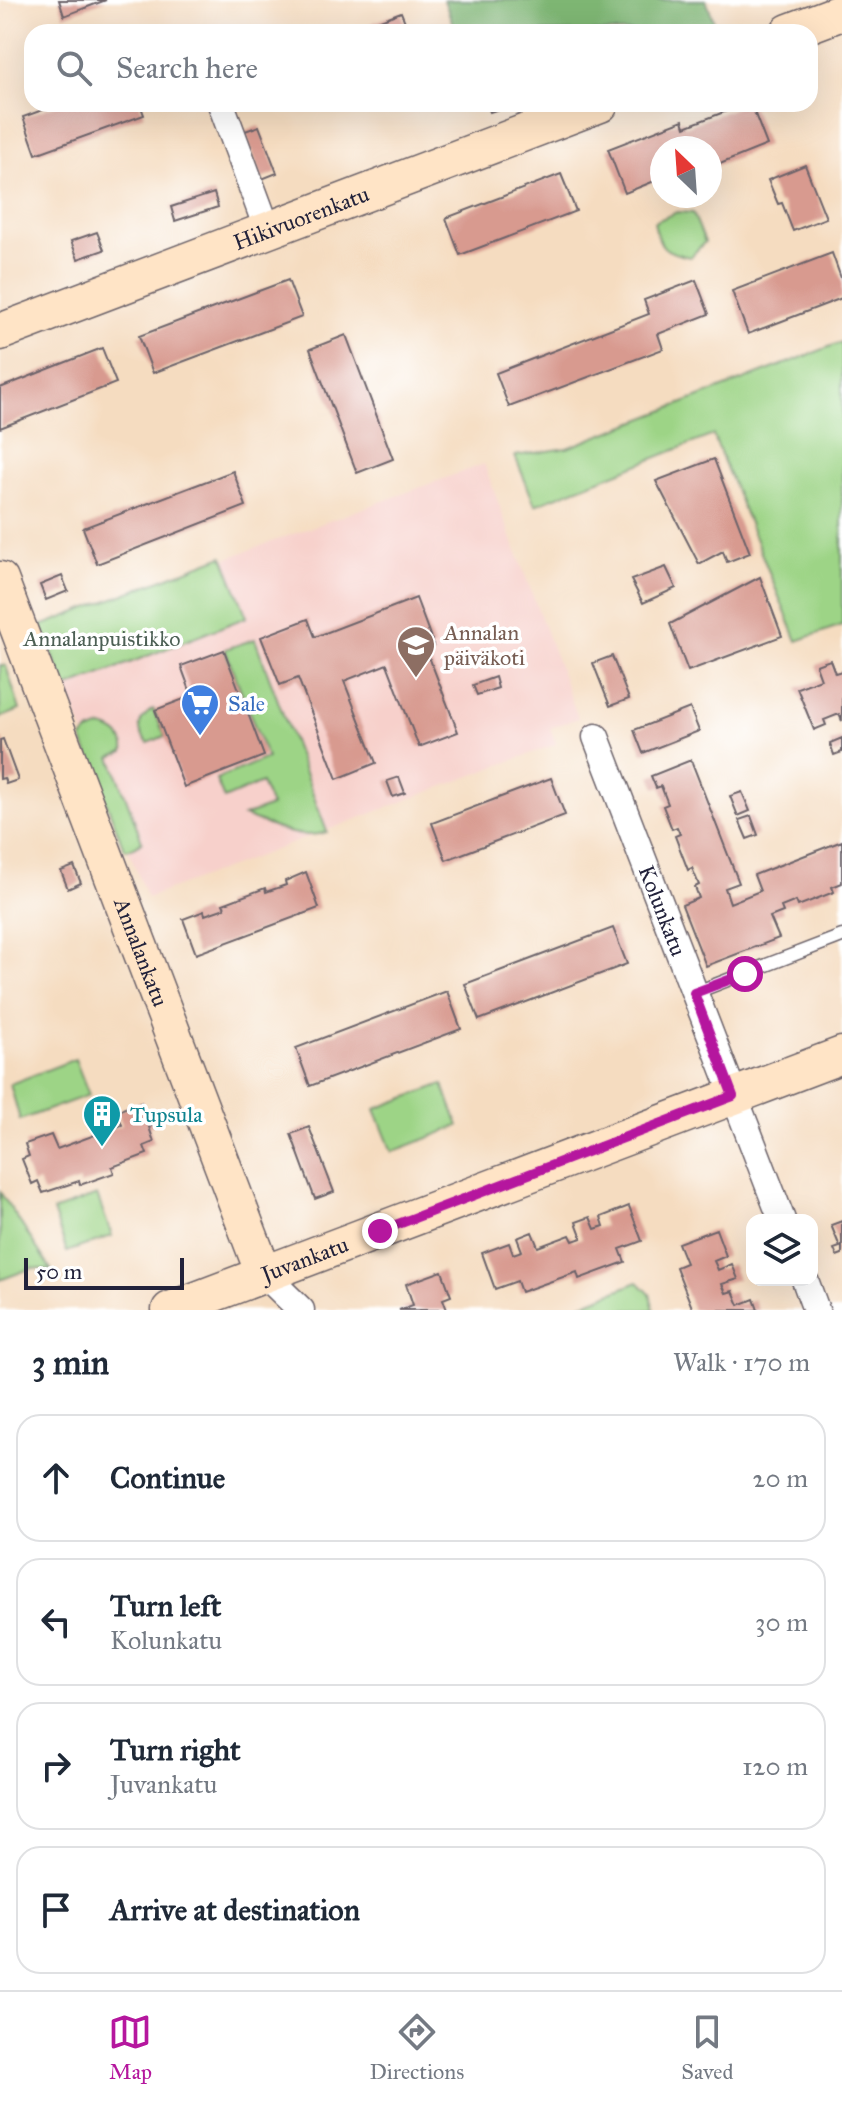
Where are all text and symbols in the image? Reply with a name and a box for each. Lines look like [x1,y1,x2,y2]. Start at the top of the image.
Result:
search box [24,24,818,112]
icon: search [52,46,96,90]
text: Search here [116,50,258,86]
north arrow [650,136,722,208]
street label: Hikivuorenkatu [230,180,373,256]
place label: Annalan päiväkoti [443,619,525,671]
school or university icon: Annalan päiväkoti [395,624,437,679]
park label: Annalanpuistikko [22,625,181,652]
supermarket icon: Sale [179,682,221,737]
place label: Sale [228,690,265,717]
street label: Kolunkatu [633,862,692,960]
street label: Annalankatu [108,893,174,1011]
route start [727,956,763,992]
building icon: Tupsula [81,1093,123,1148]
place label: Tupsula [130,1101,203,1128]
route end [362,1213,398,1249]
map controls [746,1214,818,1286]
button: layers [746,1214,818,1286]
street label: Juvankatu [256,1231,352,1289]
scale bar [24,1254,184,1290]
text: 50 m [36,1258,82,1285]
text: 3 min [32,1342,109,1383]
text: Walk · 170 m [673,1346,810,1378]
icon: ahead [34,1456,78,1500]
text: Continue [110,1460,225,1496]
text: 20 m [753,1462,808,1494]
text: Turn left [110,1588,221,1624]
icon: left [34,1600,78,1644]
text: 30 m [755,1606,808,1638]
text: Kolunkatu [110,1624,222,1656]
text: Turn right [110,1732,241,1768]
icon: right [34,1744,78,1788]
text: 120 m [742,1750,808,1782]
text: Juvankatu [110,1768,217,1800]
icon: arrive [34,1888,78,1932]
text: Arrive at destination [110,1892,360,1928]
tab: Map [108,2010,152,2085]
tab: Directions [369,2010,464,2085]
tab: Saved [681,2010,733,2085]

